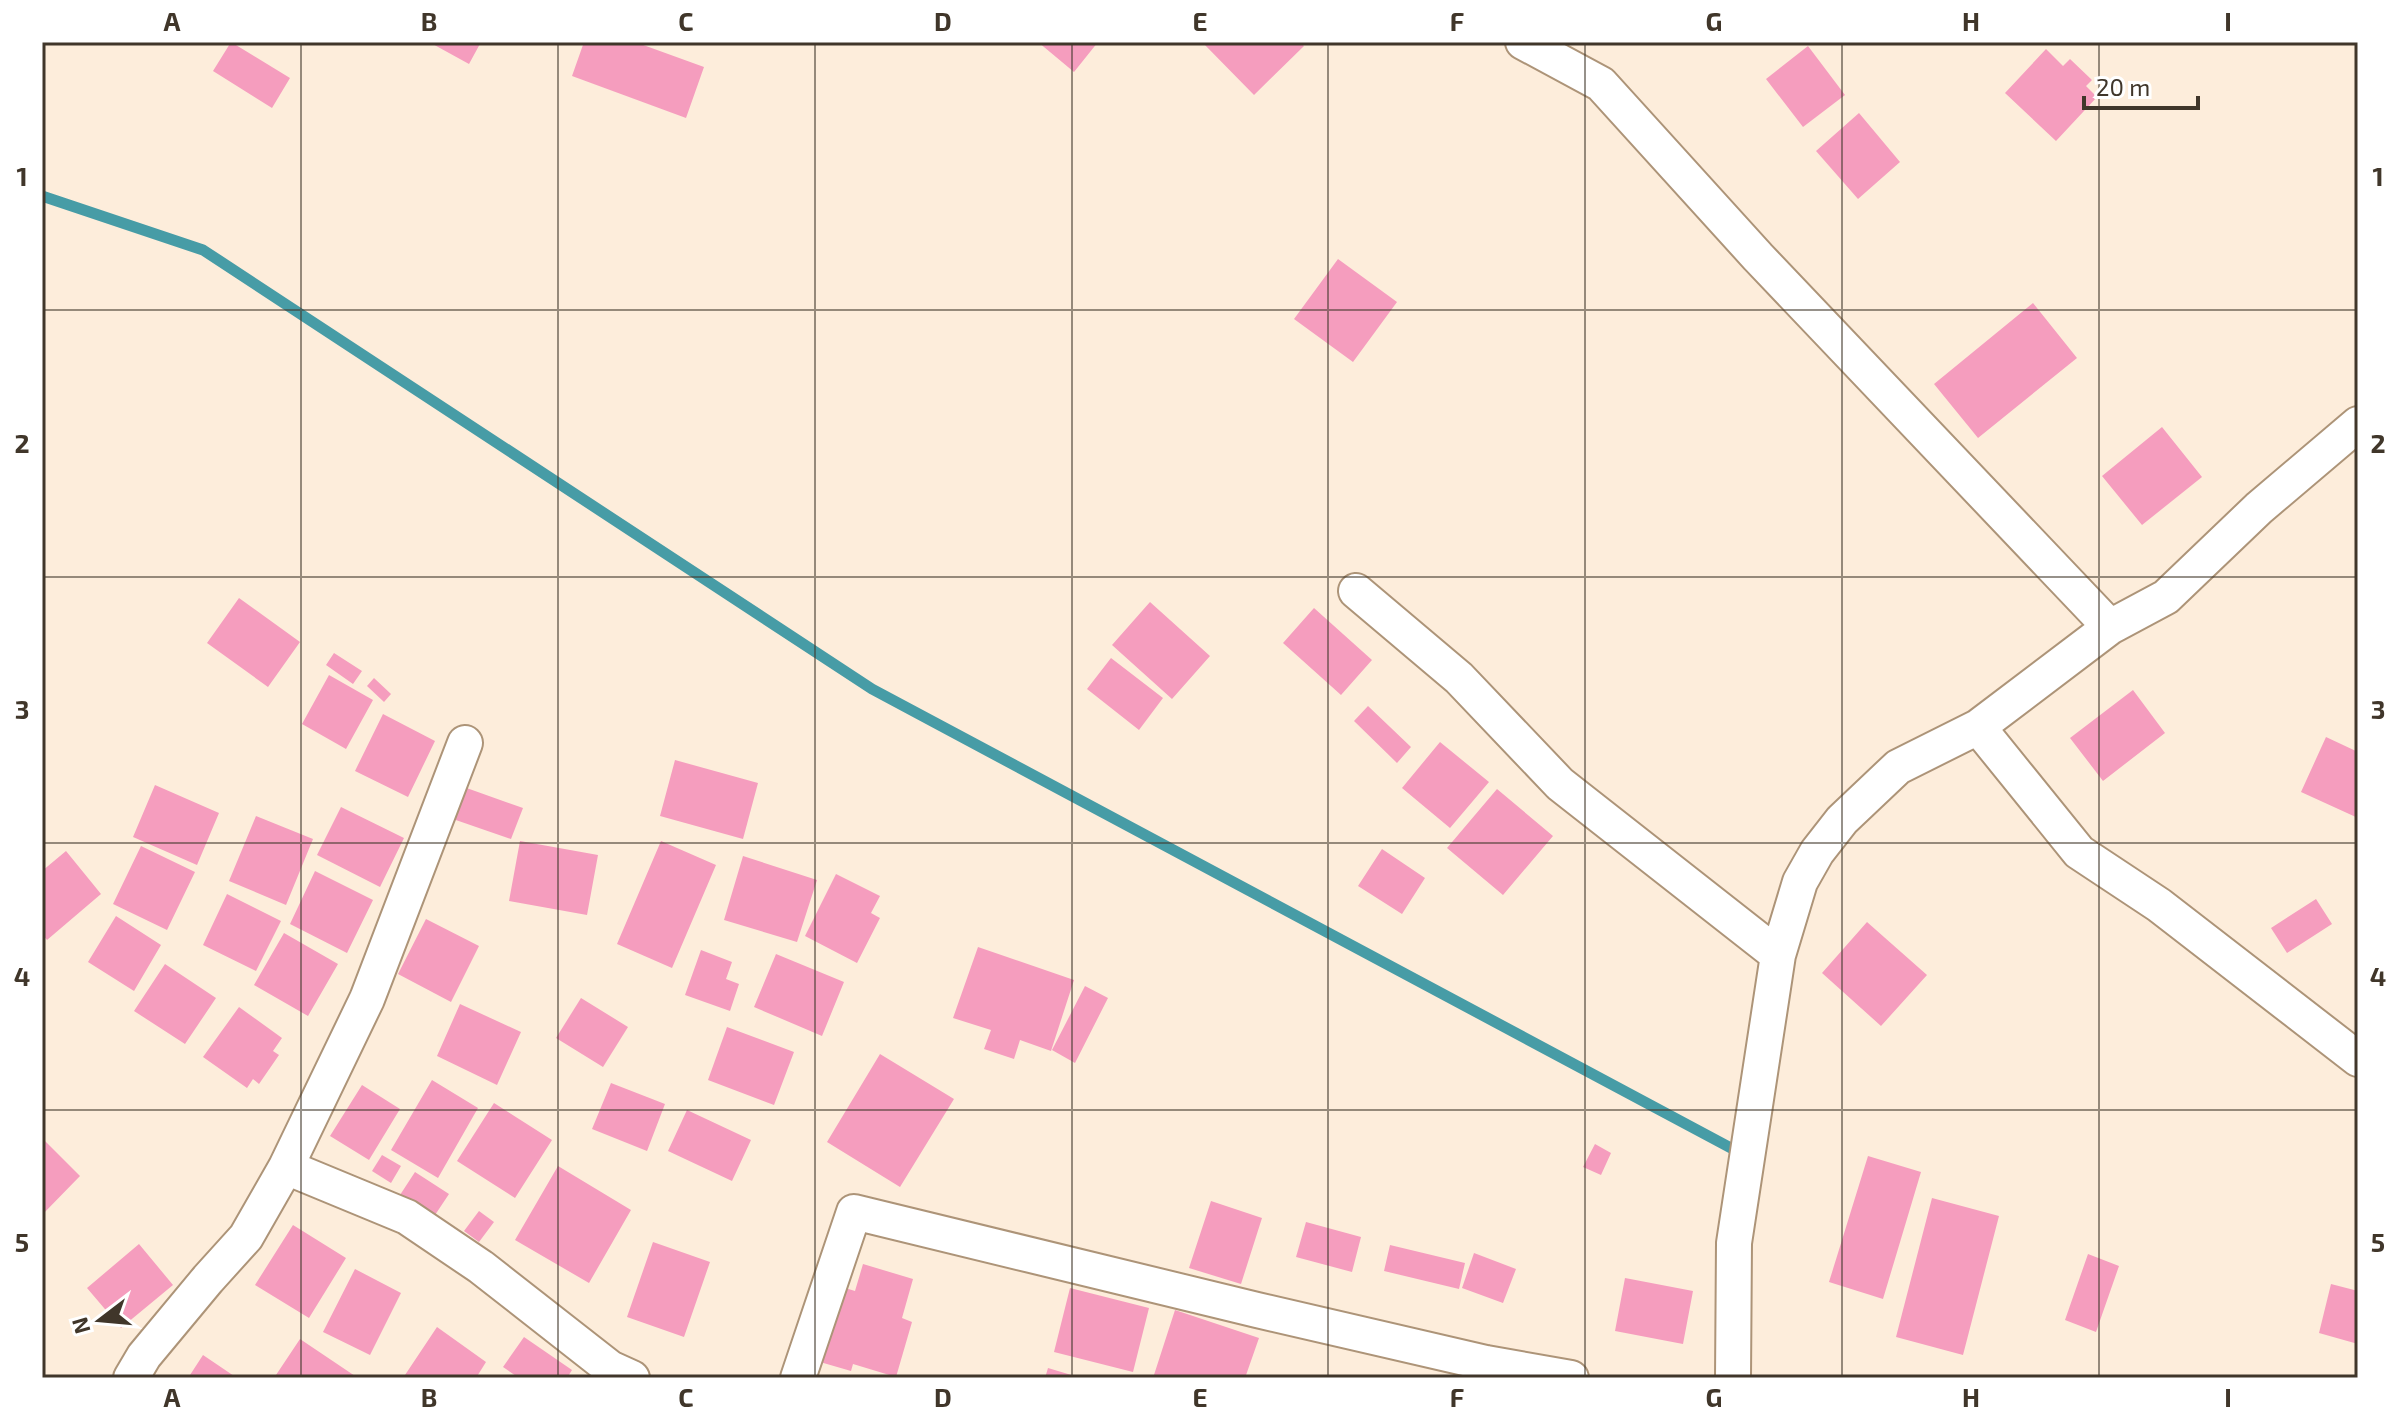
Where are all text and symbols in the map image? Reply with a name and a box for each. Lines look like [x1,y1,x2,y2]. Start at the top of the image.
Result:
text: A [164,5,181,36]
text: B [421,5,437,36]
text: C [678,5,694,36]
text: D [934,5,952,36]
text: E [1192,5,1208,36]
text: F [1450,5,1464,36]
text: G [1706,5,1722,36]
text: H [1962,5,1980,36]
text: I [2224,5,2232,36]
scale bar [2084,60,2198,110]
text: 20 m [2096,72,2150,101]
text: 1 [16,160,28,191]
text: 1 [2372,160,2384,191]
text: 2 [14,427,30,458]
text: 2 [2370,427,2386,458]
text: 3 [15,693,29,724]
text: 3 [2371,693,2385,724]
text: 4 [14,960,30,991]
text: 4 [2370,960,2386,991]
text: 5 [15,1226,29,1257]
text: 5 [2371,1226,2385,1257]
north arrow [60,1280,140,1360]
text: N [65,1315,94,1337]
text: A [164,1381,181,1412]
text: B [421,1381,437,1412]
text: C [678,1381,694,1412]
text: D [934,1381,952,1412]
text: E [1192,1381,1208,1412]
text: F [1450,1381,1464,1412]
text: G [1706,1381,1722,1412]
text: H [1962,1381,1980,1412]
text: I [2224,1381,2232,1412]

